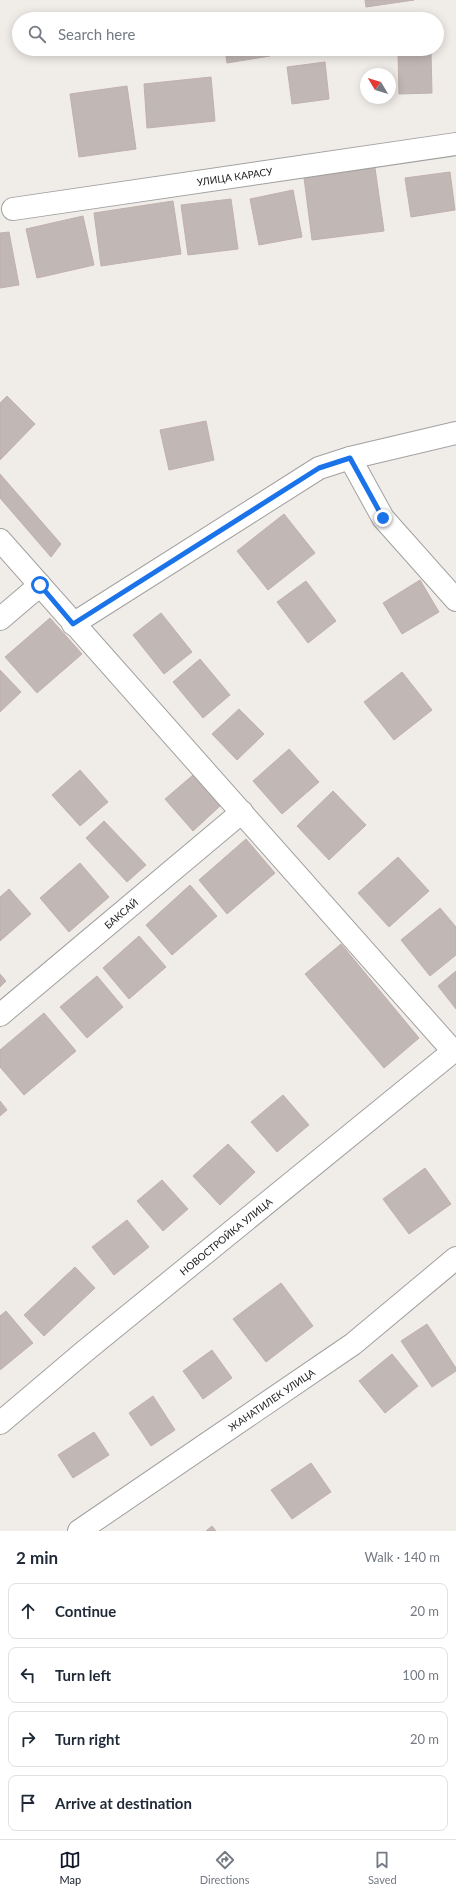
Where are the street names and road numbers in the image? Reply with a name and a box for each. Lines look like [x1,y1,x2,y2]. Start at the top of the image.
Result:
street label: УЛИЦА КАРАСУ [196,165,274,188]
street label: БАКСАЙ [102,896,140,931]
street label: НОВОСТРОЙКА УЛИЦА [177,1195,275,1278]
street label: ЖАНАТИЛЕК УЛИЦА [226,1366,317,1433]

